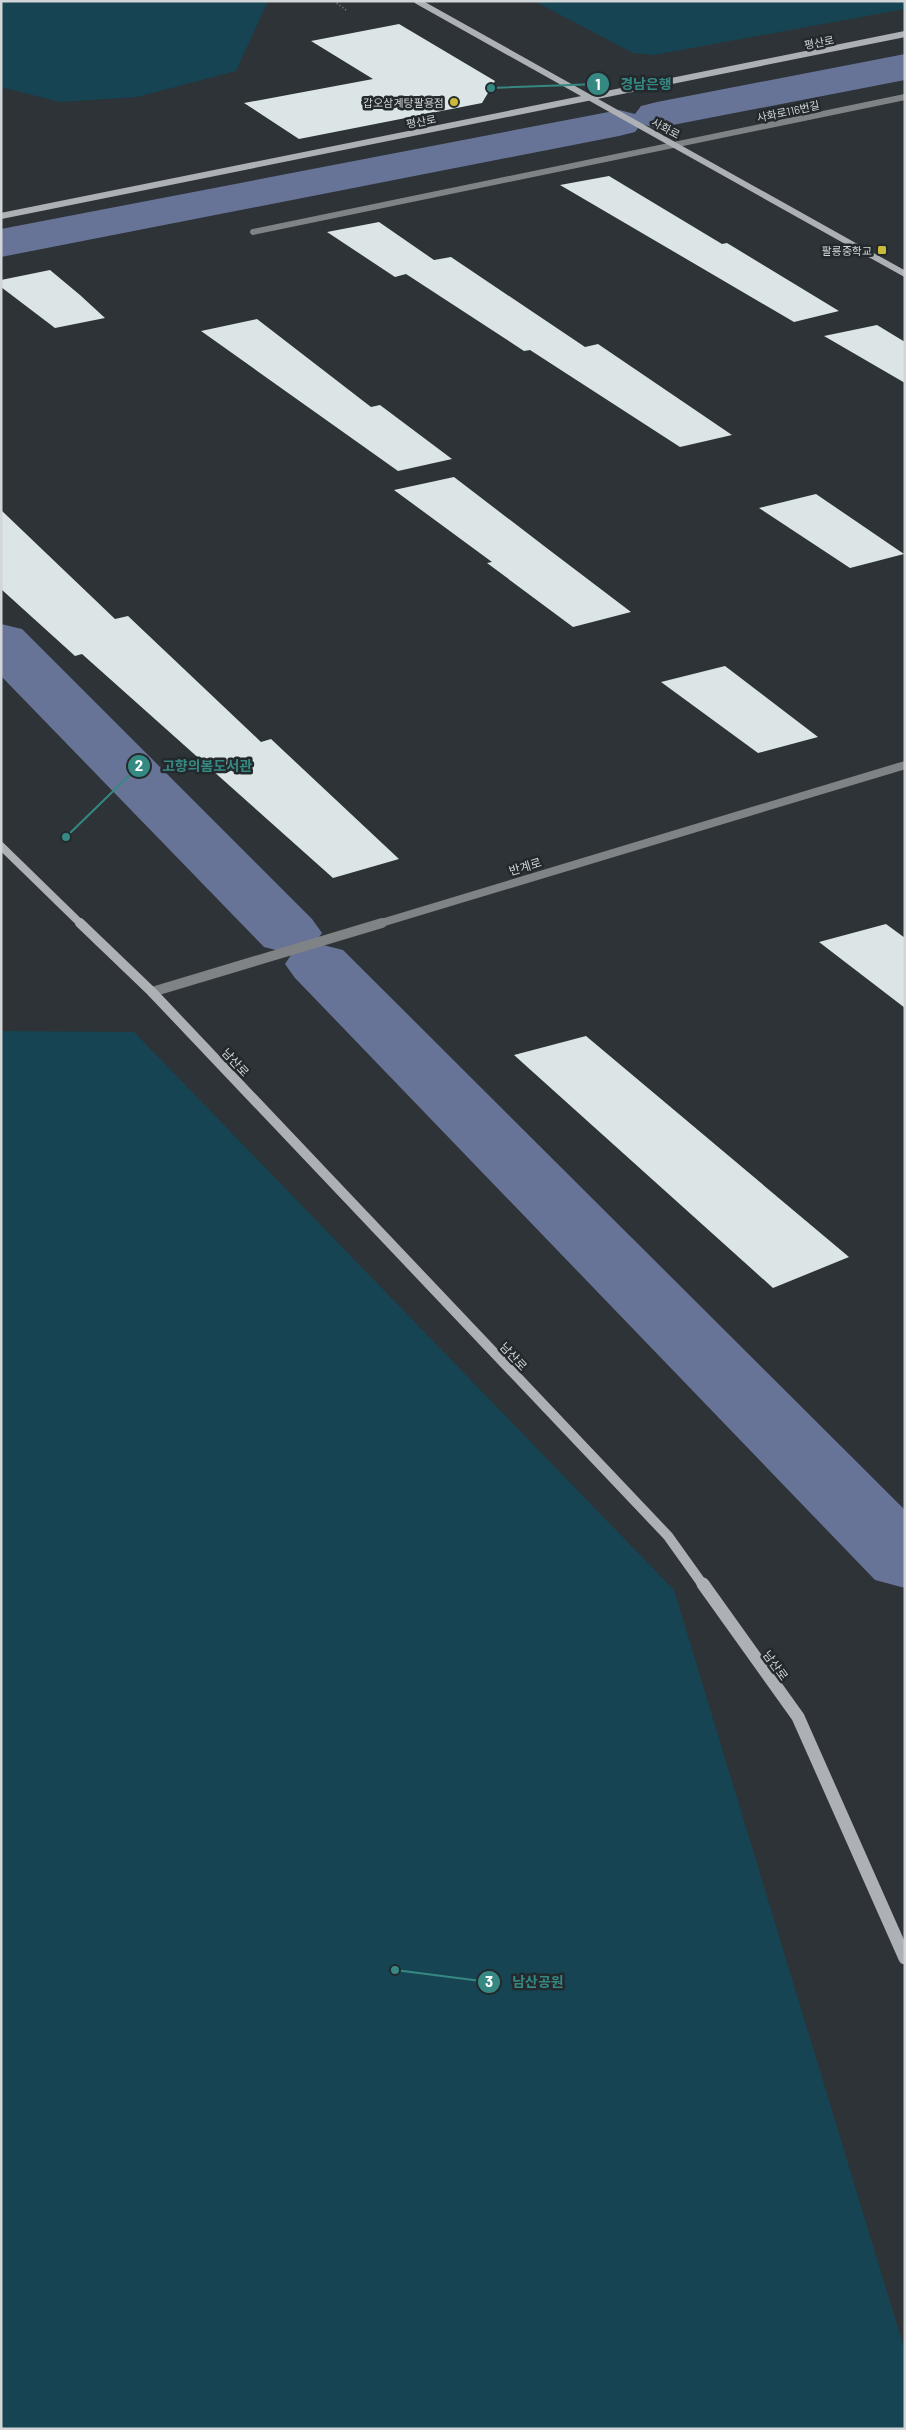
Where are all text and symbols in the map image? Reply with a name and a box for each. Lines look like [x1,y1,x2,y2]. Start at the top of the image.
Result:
street label: 평산로 [803,33,835,51]
callout: 경남은행 [585,70,682,99]
text: 1 [595,75,601,93]
text: 경남은행 [620,75,672,92]
place label: 갑오삼계탕팔용점 [363,96,444,109]
marker: 갑오삼계탕팔용점 [448,96,460,108]
street label: 사화로116번길 [755,98,821,124]
street label: 평산로 [405,112,437,130]
street label: 사화로 [650,115,682,141]
place label: 팔룡중학교 [821,244,872,257]
marker: 팔룡중학교 [876,244,888,256]
callout: 고향의봄도서관 [126,751,262,780]
text: 2 [135,756,143,774]
text: 고향의봄도서관 [162,757,252,774]
street label: 반계로 [507,854,543,878]
street label: 남산로 [220,1045,252,1079]
street label: 남산로 [498,1339,530,1373]
street label: 남산로 [761,1647,791,1683]
callout: 남산공원 [477,1968,573,1997]
text: 3 [485,1972,493,1990]
text: 남산공원 [512,1973,564,1990]

